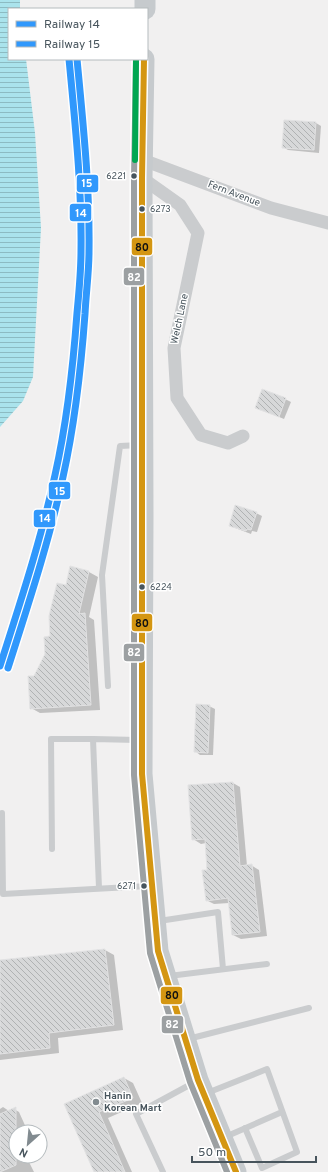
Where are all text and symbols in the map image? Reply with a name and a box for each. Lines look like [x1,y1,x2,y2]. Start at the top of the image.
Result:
legend [8,8,148,60]
text: Railway 14 [44,17,100,33]
text: Railway 15 [44,37,100,53]
place label: 6221 [106,171,126,182]
marker: 6221 [129,171,139,181]
line badge: 15 [76,174,99,193]
text: 15 [81,177,93,191]
street label: Fern Avenue [206,178,262,210]
line badge: 14 [69,203,92,222]
marker: 6273 [137,204,147,214]
place label: 6273 [150,204,171,215]
text: 14 [75,207,87,221]
line badge: 80 [131,237,153,256]
text: 80 [135,241,149,255]
line badge: 82 [123,267,145,286]
text: 82 [127,271,141,285]
street label: Welch Lane [168,293,192,345]
line badge: 15 [48,481,71,500]
text: 15 [54,485,66,499]
line badge: 14 [33,509,56,528]
text: 14 [39,512,51,526]
marker: 6224 [137,582,147,592]
place label: 6224 [150,582,172,593]
line badge: 80 [131,613,153,632]
text: 80 [135,617,149,631]
line badge: 82 [123,643,145,662]
text: 82 [127,646,141,660]
place label: 6271 [117,881,136,892]
marker: 6271 [139,881,149,891]
line badge: 80 [160,986,183,1005]
text: 80 [165,989,179,1003]
line badge: 82 [161,1015,184,1034]
text: 82 [165,1018,179,1032]
place label: Hanin Korean Mart [104,1090,162,1115]
marker: Hanin Korean Mart [91,1097,101,1107]
north arrow [8,1124,48,1164]
scale bar [192,1138,316,1164]
text: N [17,1144,31,1160]
text: 50 m [198,1145,226,1161]

